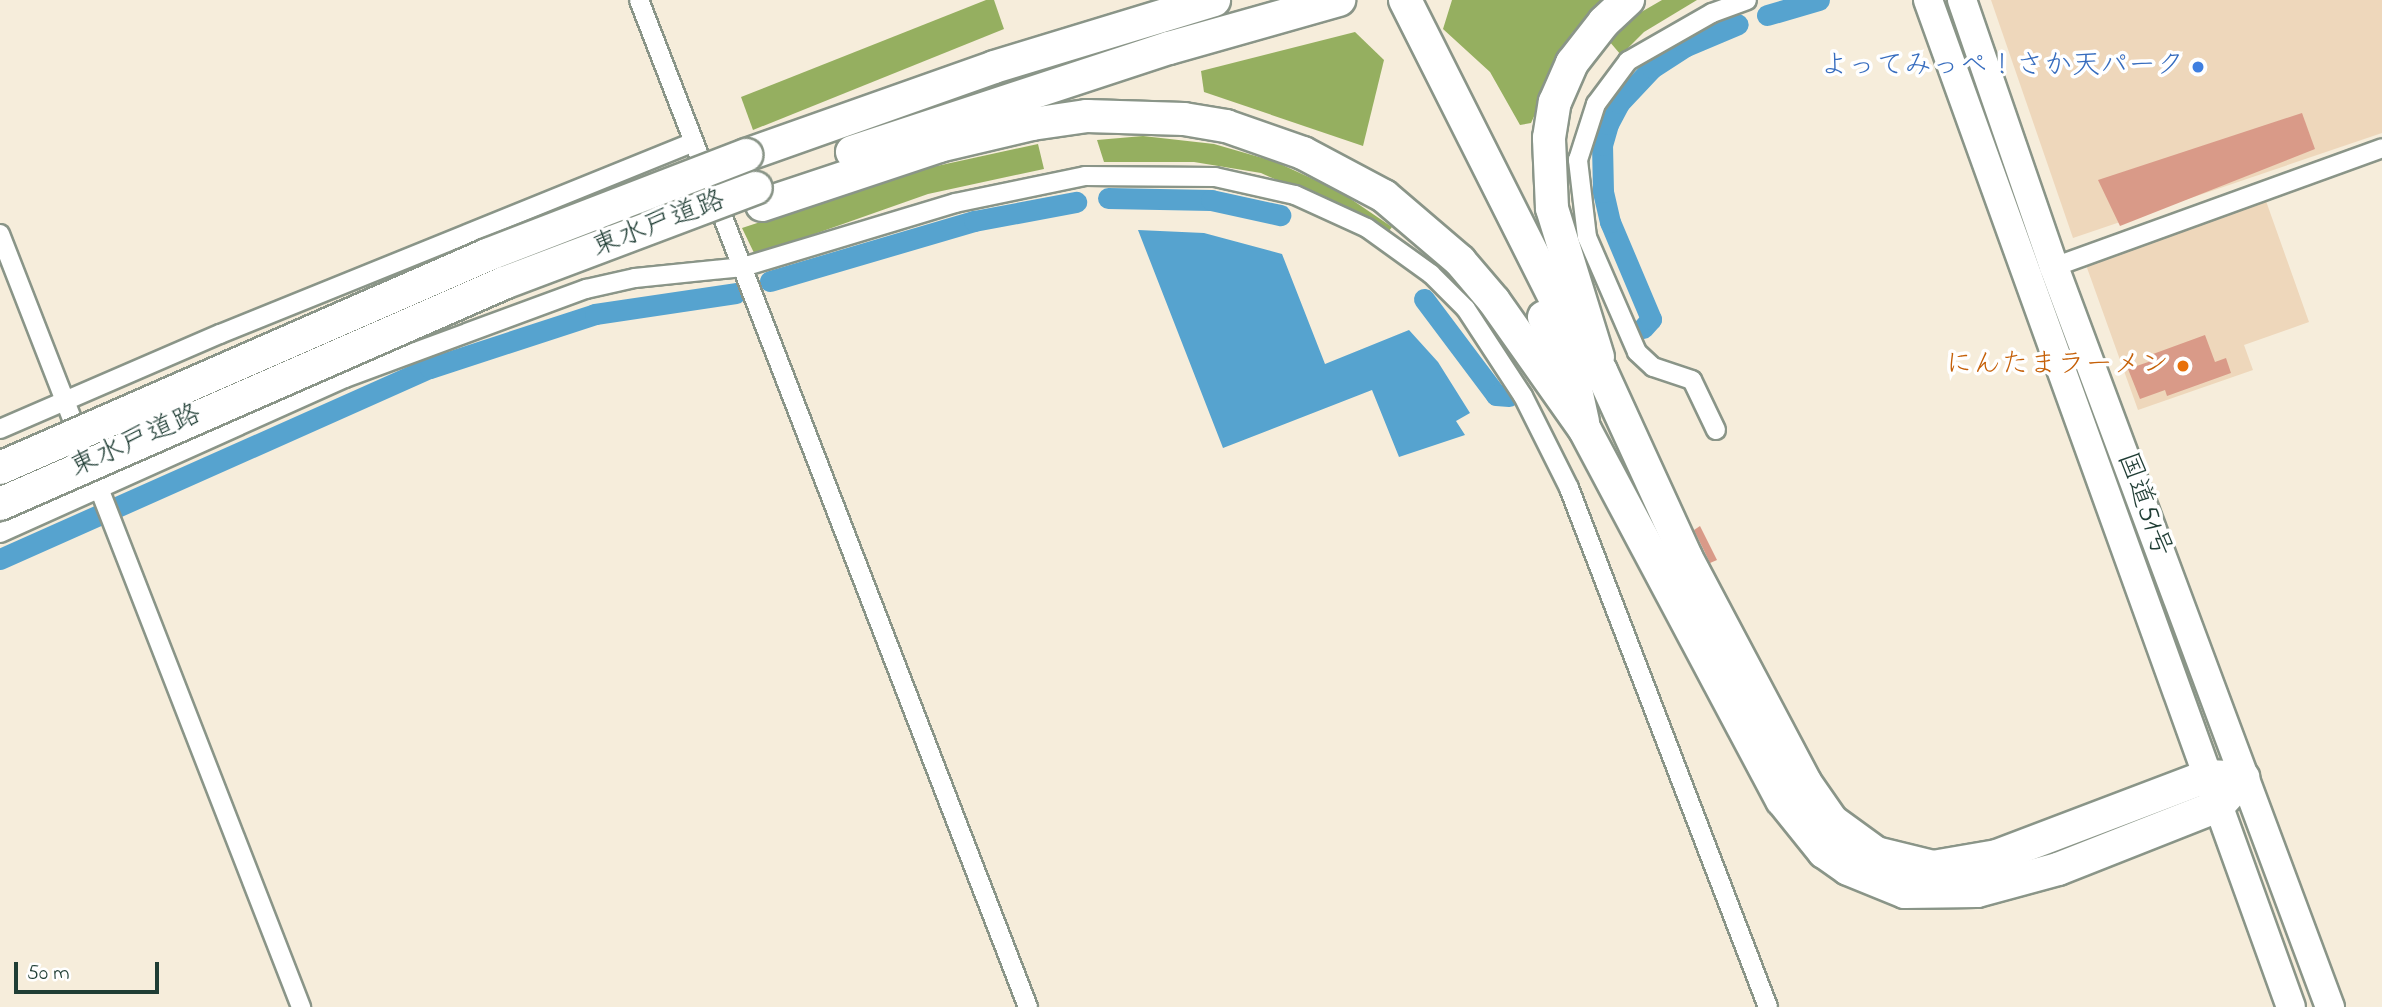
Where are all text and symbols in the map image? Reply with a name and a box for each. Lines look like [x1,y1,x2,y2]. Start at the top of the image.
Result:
place label: よってみっぺ！さか天パーク [1820,50,2184,84]
marker: よってみっぺ！さか天パーク [2190,59,2206,75]
street label: 東水戸道路 [588,184,730,266]
place label: にんたまラーメン [1945,349,2169,383]
marker: にんたまラーメン [2175,358,2191,374]
street label: 東水戸道路 [65,398,207,486]
street label: 国道51号 [2109,448,2177,562]
scale bar [18,948,163,992]
text: 50 m [27,959,70,989]

